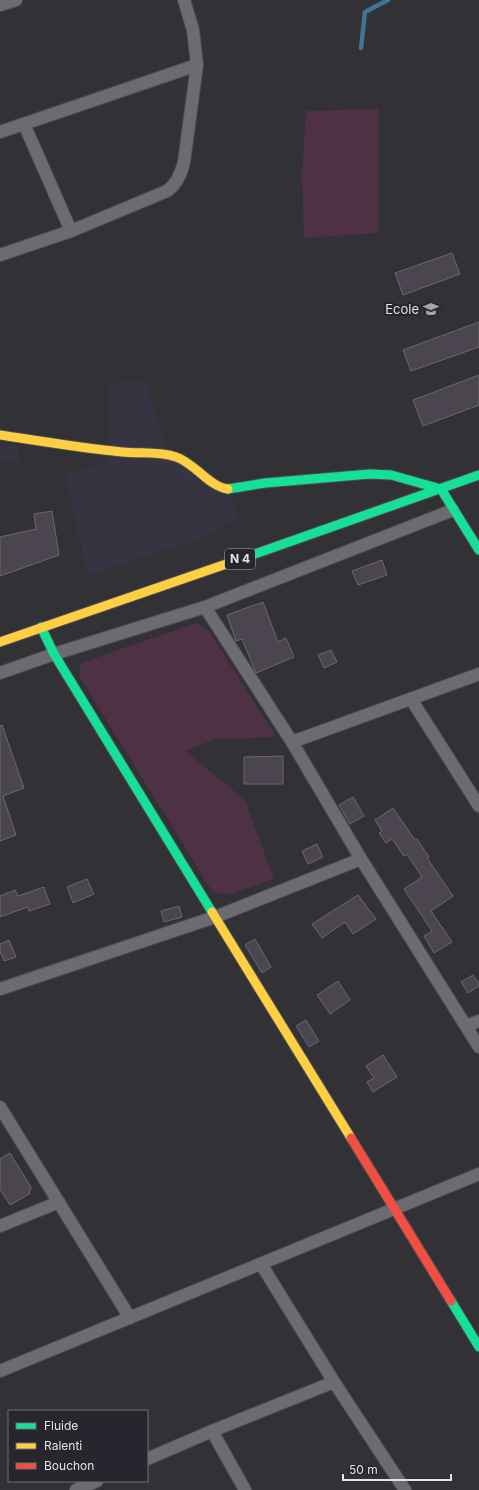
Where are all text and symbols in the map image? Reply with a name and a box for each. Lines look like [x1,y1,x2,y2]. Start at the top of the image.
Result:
school or university icon: Ecole [422,300,440,318]
place label: Ecole [385,301,419,317]
road number: N 4 [225,549,255,569]
legend [8,1410,148,1482]
text: Fluide [44,1418,78,1433]
text: Ralenti [44,1438,82,1453]
scale bar [343,1456,451,1482]
text: Bouchon [44,1458,94,1473]
text: 50 m [349,1462,378,1477]

